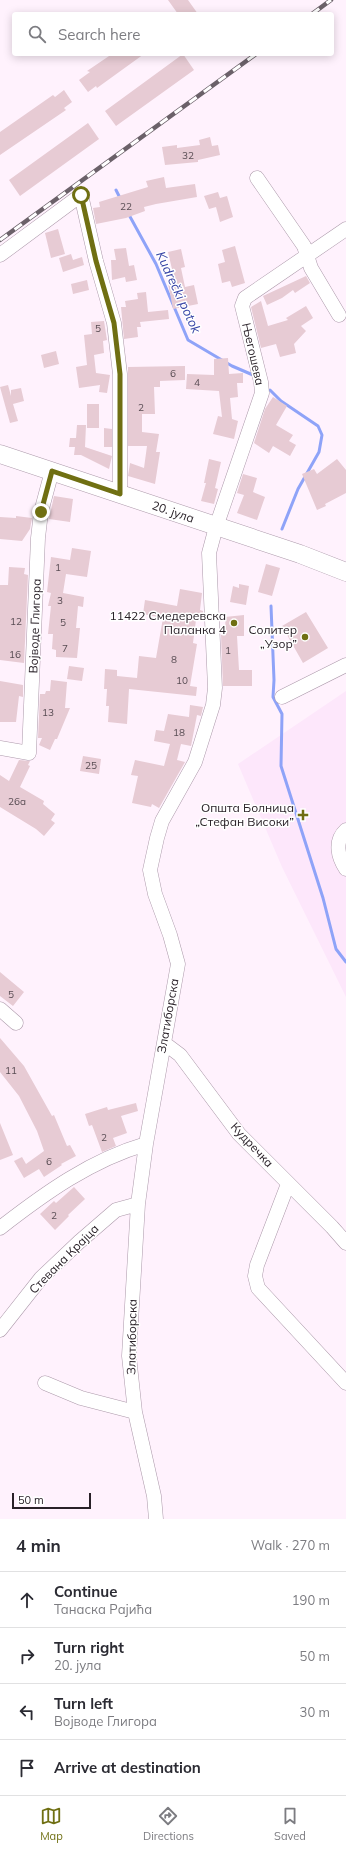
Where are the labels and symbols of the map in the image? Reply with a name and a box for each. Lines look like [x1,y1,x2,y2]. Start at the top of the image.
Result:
house number: 32 [182,149,194,162]
route start [72,186,90,204]
house number: 22 [120,200,132,213]
water label: Kudrečki potok [153,249,205,336]
street label: Његошева [239,321,268,387]
house number: 5 [95,322,101,335]
house number: 6 [170,367,176,380]
house number: 4 [194,376,200,389]
house number: 2 [138,401,144,414]
street label: 20. јула [150,497,196,526]
route end [32,503,50,521]
house number: 1 [55,561,61,574]
street label: Војводе Глигора [25,578,44,674]
house number: 3 [57,594,63,607]
place label: 11422 Смедеревска Паланка 4 [109,608,226,637]
house number: 12 [10,615,22,628]
house number: 5 [60,616,66,629]
marker: 11422 Смедеревска Паланка 4 [229,618,239,628]
place label: Солитер „Узор” [248,622,297,651]
marker: Солитер „Узор” [300,632,310,642]
house number: 7 [62,642,68,655]
house number: 1 [225,644,231,657]
house number: 16 [9,648,21,661]
house number: 8 [171,653,177,666]
house number: 10 [176,674,188,687]
house number: 13 [42,706,54,719]
house number: 18 [173,726,185,739]
house number: 25 [85,759,97,772]
house number: 26a [8,795,26,808]
place label: Општа Болница „Стефан Високи” [195,800,294,829]
marker: Општа Болница „Стефан Високи” [297,809,309,821]
street label: Златиборска [154,977,181,1055]
house number: 5 [8,988,14,1001]
house number: 11 [5,1064,17,1077]
street label: Кудречка [228,1119,277,1170]
house number: 2 [101,1131,107,1144]
house number: 6 [46,1155,52,1168]
house number: 2 [51,1209,57,1222]
street label: Стевана Крајца [26,1221,102,1297]
street label: Златиборска [123,1299,140,1375]
scale bar [12,1491,91,1510]

